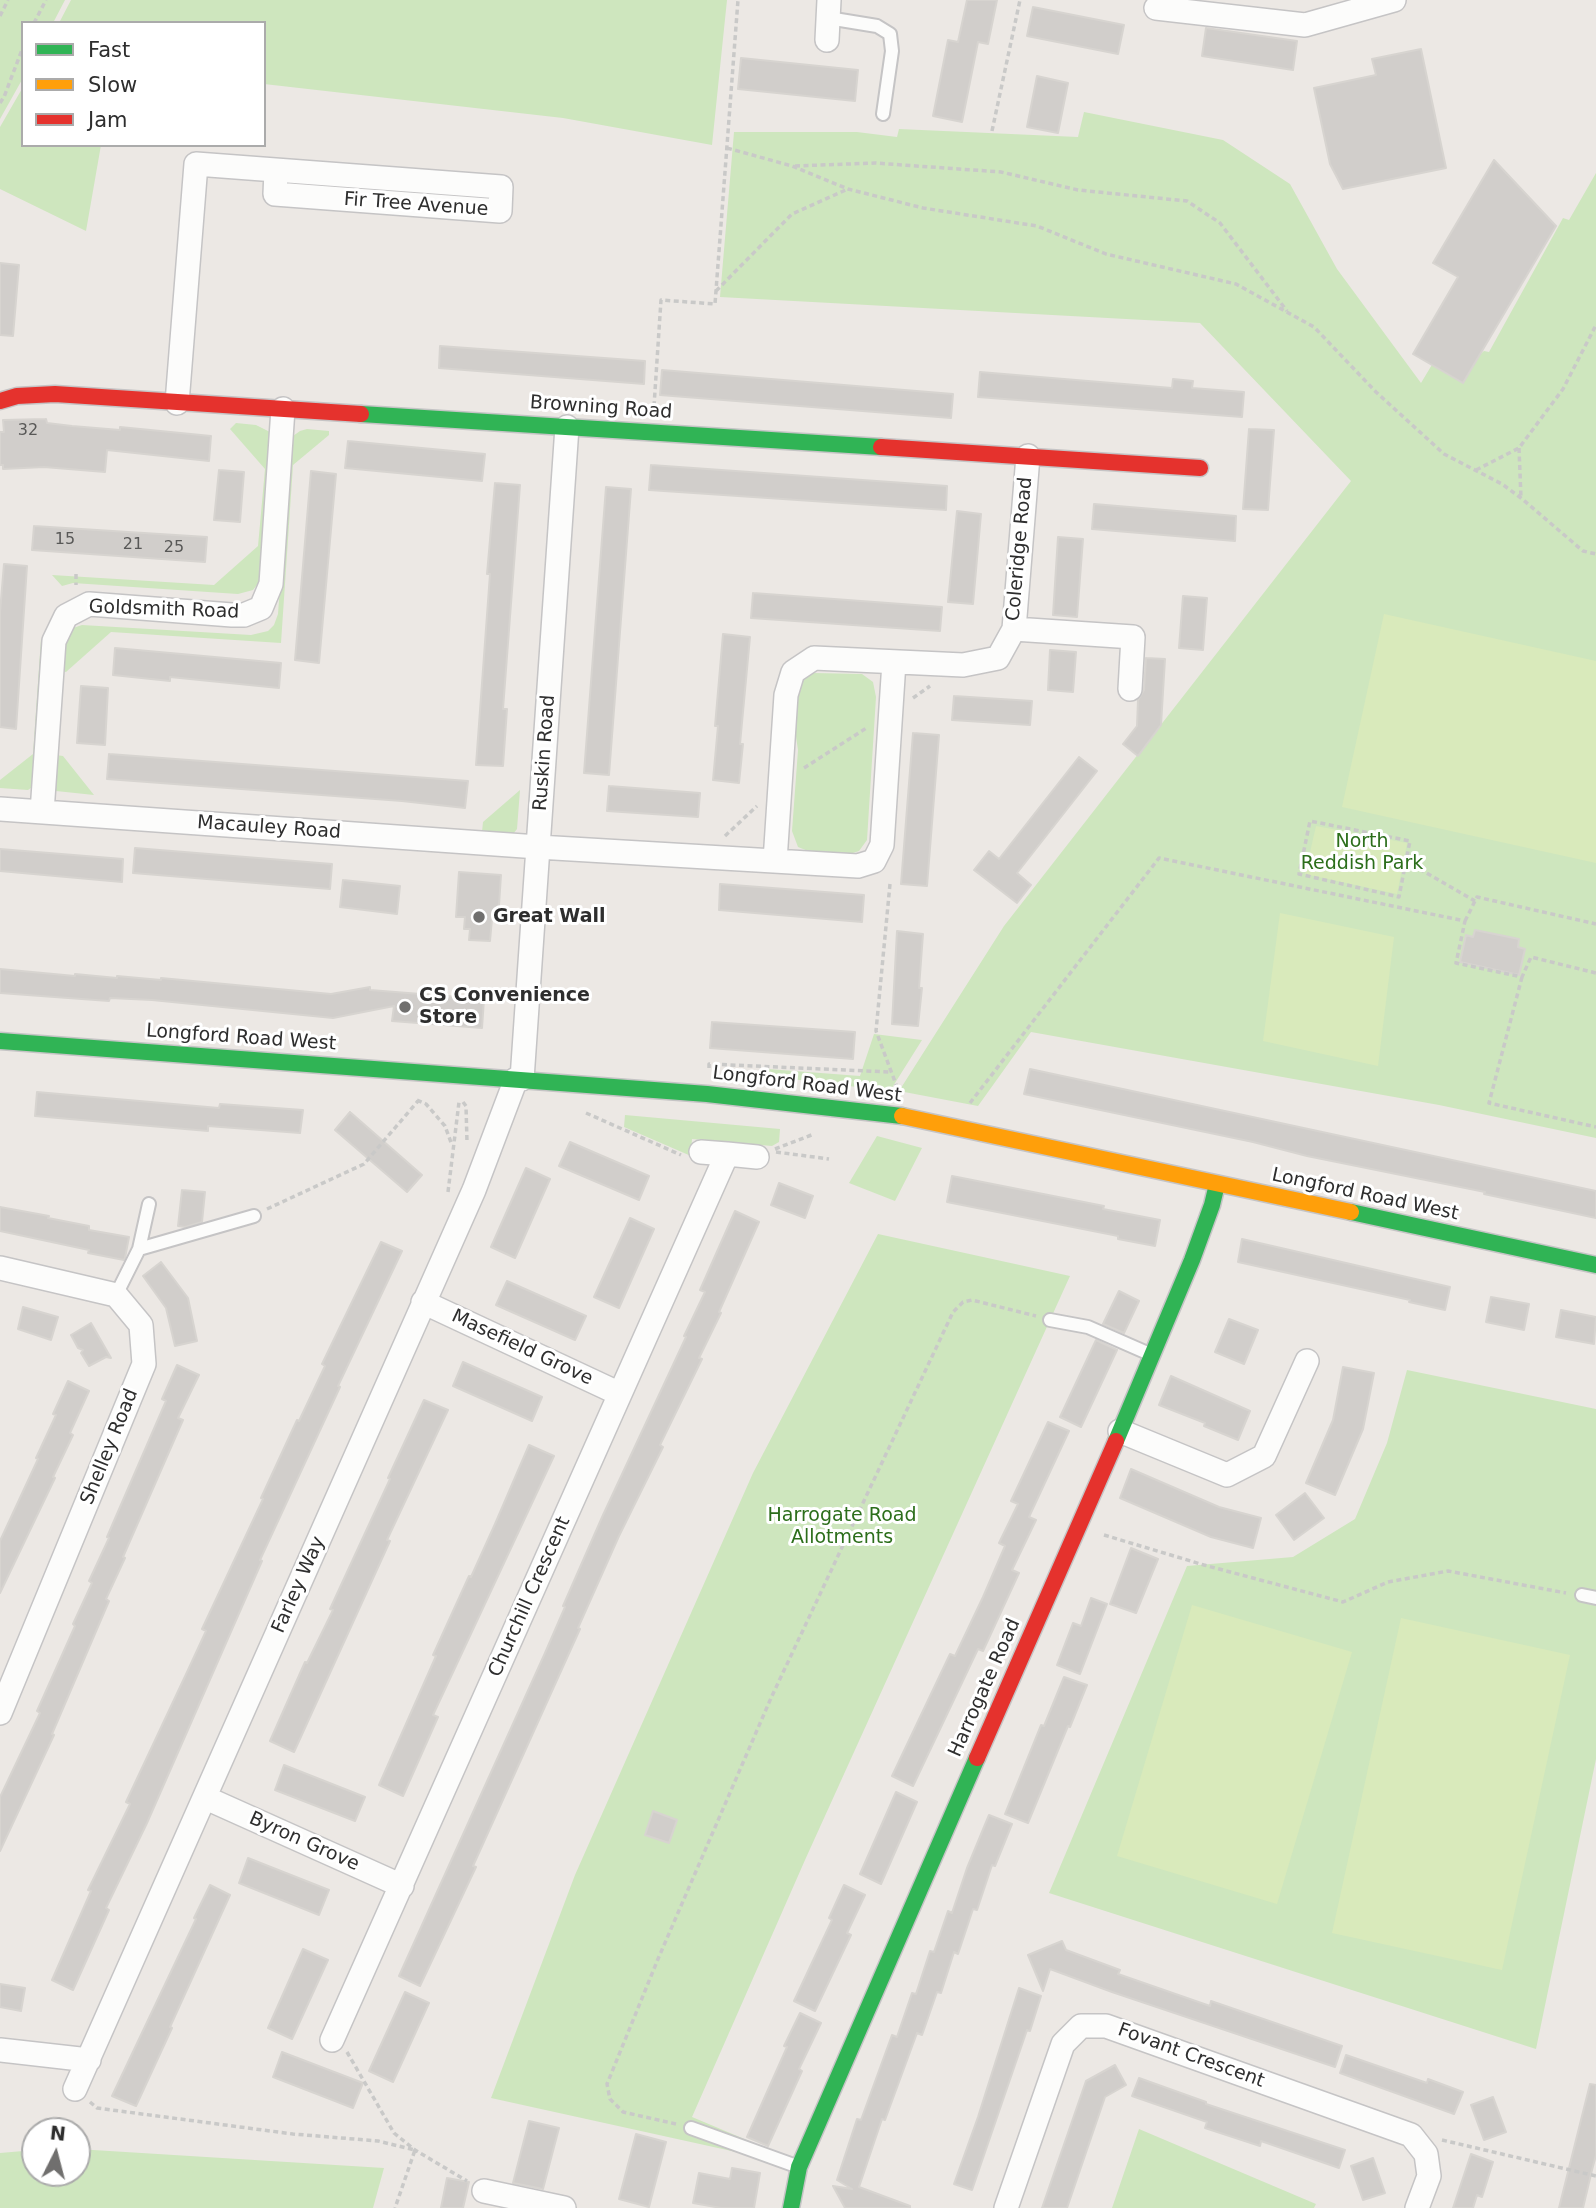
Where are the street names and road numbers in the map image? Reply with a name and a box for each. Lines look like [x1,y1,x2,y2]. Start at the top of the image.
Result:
street label: Fir Tree Avenue [343,189,489,221]
street label: Browning Road [529,392,673,424]
street label: Coleridge Road [1002,476,1038,622]
street label: Goldsmith Road [88,596,240,624]
street label: Ruskin Road [530,694,560,812]
street label: Macauley Road [196,812,342,844]
street label: Longford Road West [145,1020,337,1056]
street label: Longford Road West [711,1062,903,1108]
street label: Longford Road West [1270,1164,1460,1226]
street label: Masefield Grove [448,1305,596,1391]
street label: Shelley Road [76,1386,144,1508]
street label: Churchill Crescent [484,1513,576,1681]
street label: Farley Way [268,1533,330,1637]
street label: Harrogate Road [944,1615,1026,1761]
street label: Byron Grove [245,1808,363,1876]
street label: Fovant Crescent [1115,2019,1267,2093]

